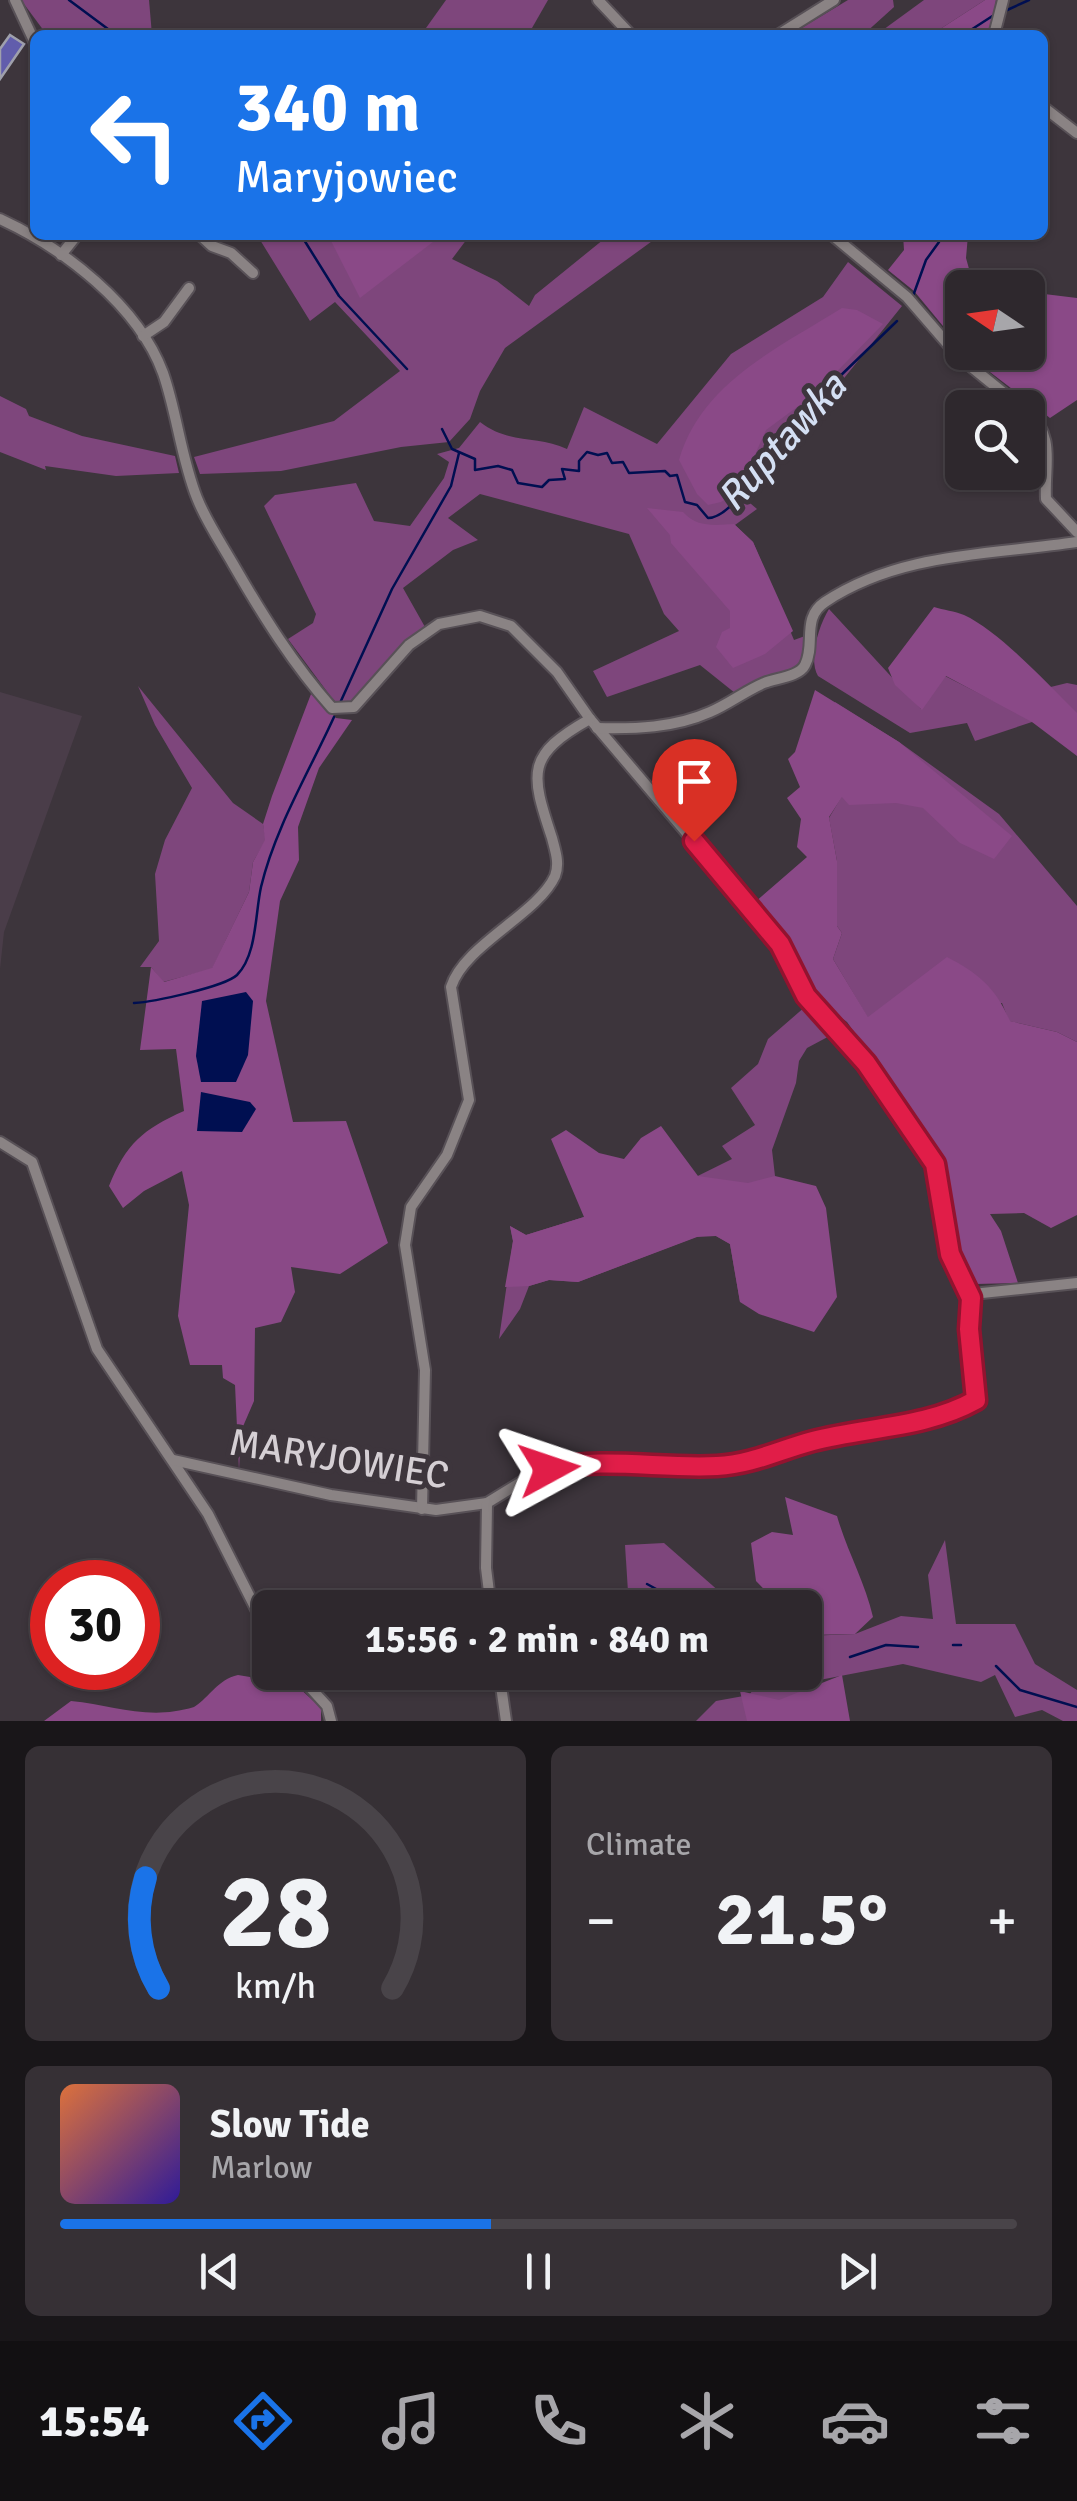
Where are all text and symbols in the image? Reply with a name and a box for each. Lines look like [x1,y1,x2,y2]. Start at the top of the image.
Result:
text: 340 m [235,64,420,150]
icon: left [70,70,200,200]
text: Maryjowiec [235,150,458,205]
north arrow [945,270,1045,370]
map controls [945,270,1045,490]
water label: Ruptawka [707,361,858,522]
button: search [945,390,1045,490]
pin [652,739,737,842]
icon: arrive [667,754,722,809]
position arrow [497,1417,601,1521]
street label: MARYJOWIEC [226,1418,452,1500]
speed limit sign: 30 [30,1560,160,1690]
text: 15:56 · 2 min · 840 m [365,1616,709,1663]
text: Climate [586,1825,692,1864]
text: 28 [219,1848,332,1976]
text: 21.5° [715,1873,888,1966]
text: − [586,1887,616,1955]
text: + [987,1887,1017,1955]
text: km/h [235,1964,316,2008]
text: Slow Tide [210,2101,370,2148]
text: Marlow [210,2148,312,2187]
icon: previous [192,2244,247,2299]
icon: pause [511,2244,566,2299]
icon: next [830,2244,885,2299]
icon: directions [228,2386,298,2456]
icon: music [376,2386,446,2456]
icon: phone [524,2386,594,2456]
icon: climate [672,2386,742,2456]
icon: car [820,2386,890,2456]
icon: filters [968,2386,1038,2456]
text: 15:54 [39,2394,149,2449]

